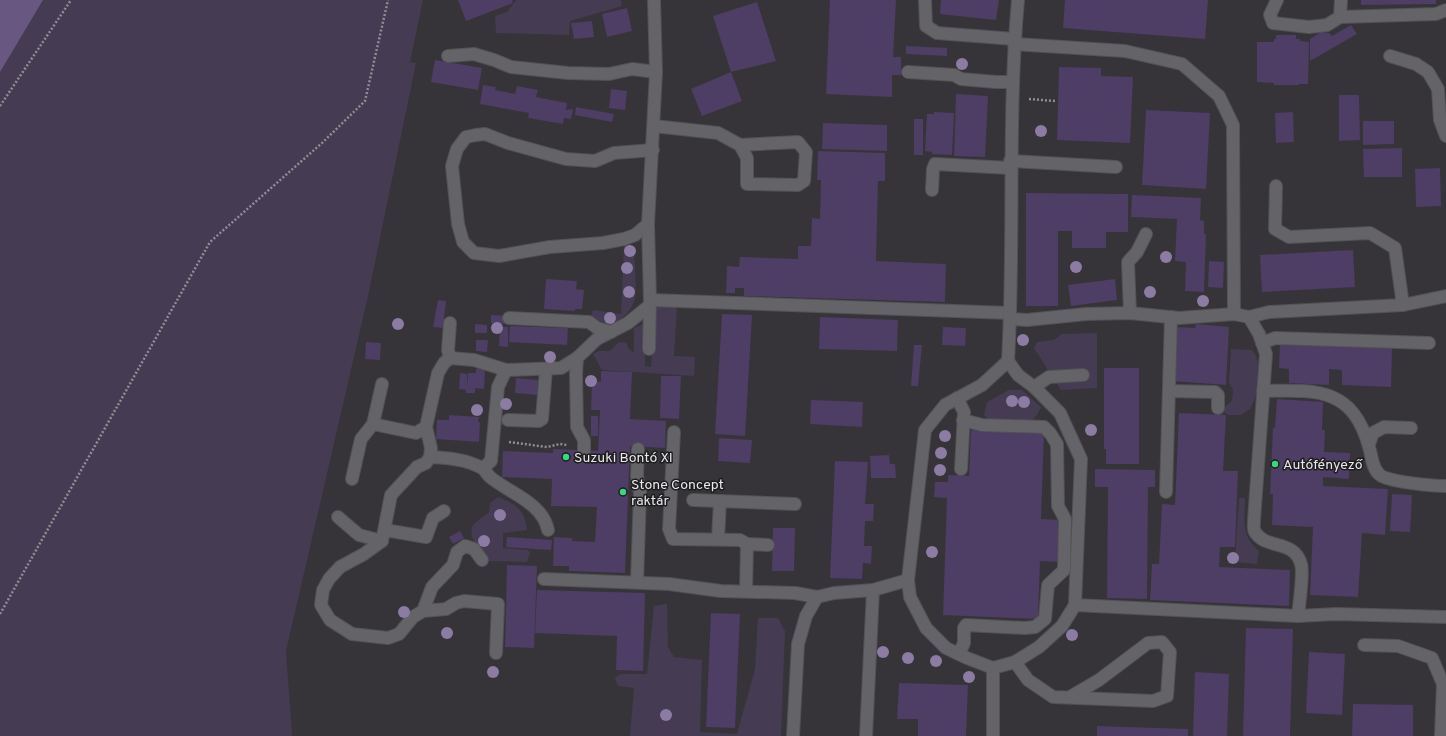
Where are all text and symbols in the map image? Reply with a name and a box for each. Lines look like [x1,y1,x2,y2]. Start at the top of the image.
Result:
place label: Suzuki Bontó XI [574,450,673,467]
marker: Suzuki Bontó XI [561,452,571,462]
place label: Autófényező [1283,457,1364,474]
marker: Autófényező [1270,459,1280,469]
place label: Stone Concept raktár [631,477,724,510]
marker: Stone Concept raktár [618,487,628,497]

